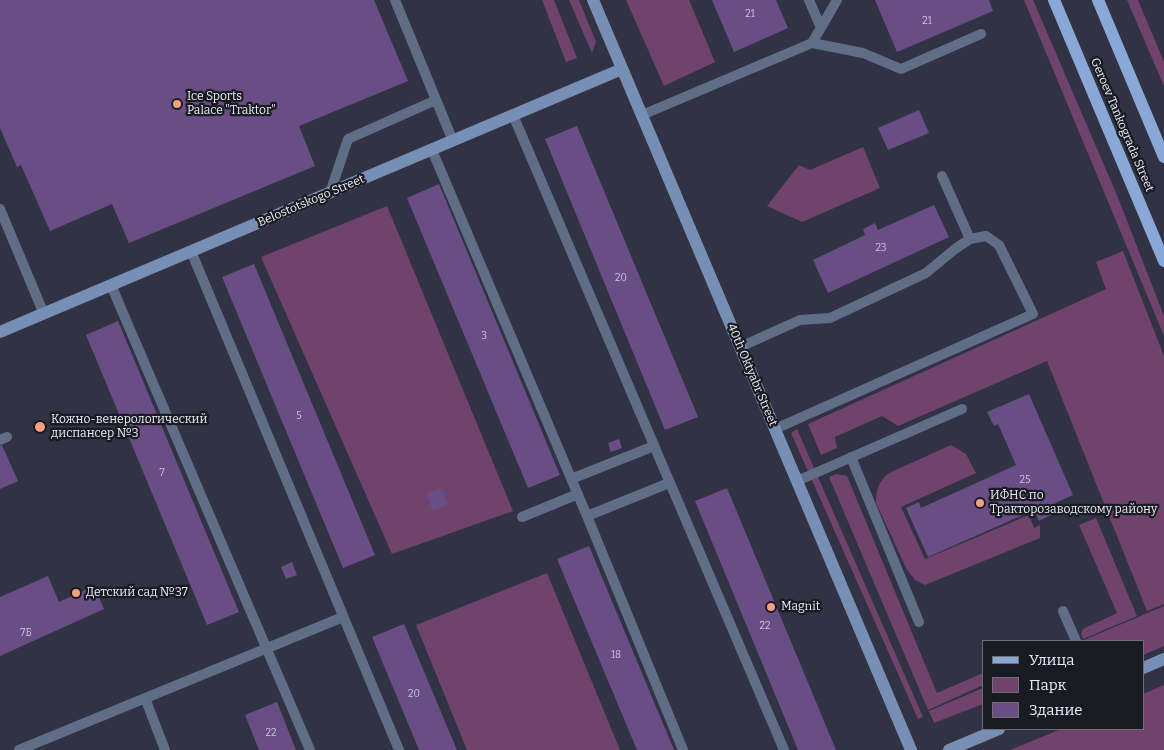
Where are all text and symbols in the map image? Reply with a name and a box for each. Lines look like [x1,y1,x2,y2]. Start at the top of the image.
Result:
house number: 21 [745,8,755,20]
house number: 21 [922,15,932,27]
street label: Geroev Tankograda Street [1087,56,1157,194]
place label: Ice Sports Palace "Traktor" [187,90,276,118]
marker: Ice Sports Palace "Traktor" [171,98,183,110]
street label: Belostotskogo Street [256,172,366,230]
house number: 23 [875,242,887,254]
house number: 20 [615,272,627,284]
street label: 40th Oktyabr Street [724,322,780,428]
house number: 3 [481,330,487,342]
house number: 5 [296,410,302,422]
place label: Кожно-венерологический диспансер №3 [51,413,207,441]
marker: Кожно-венерологический диспансер №3 [33,420,47,434]
house number: 7 [159,467,165,479]
house number: 25 [1020,474,1030,486]
place label: ИФНС по Тракторозаводскому району [990,489,1157,517]
marker: ИФНС по Тракторозаводскому району [974,497,986,509]
place label: Детский сад №37 [86,586,188,600]
marker: Детский сад №37 [70,587,82,599]
place label: Magnit [781,600,820,614]
marker: Magnit [765,601,777,613]
house number: 22 [760,620,770,632]
house number: 7Б [20,627,32,639]
legend [982,640,1144,730]
house number: 18 [611,649,621,661]
text: Улица [1029,651,1075,669]
text: Парк [1029,676,1066,694]
house number: 20 [408,688,420,700]
text: Здание [1029,701,1083,719]
house number: 22 [266,727,276,739]

